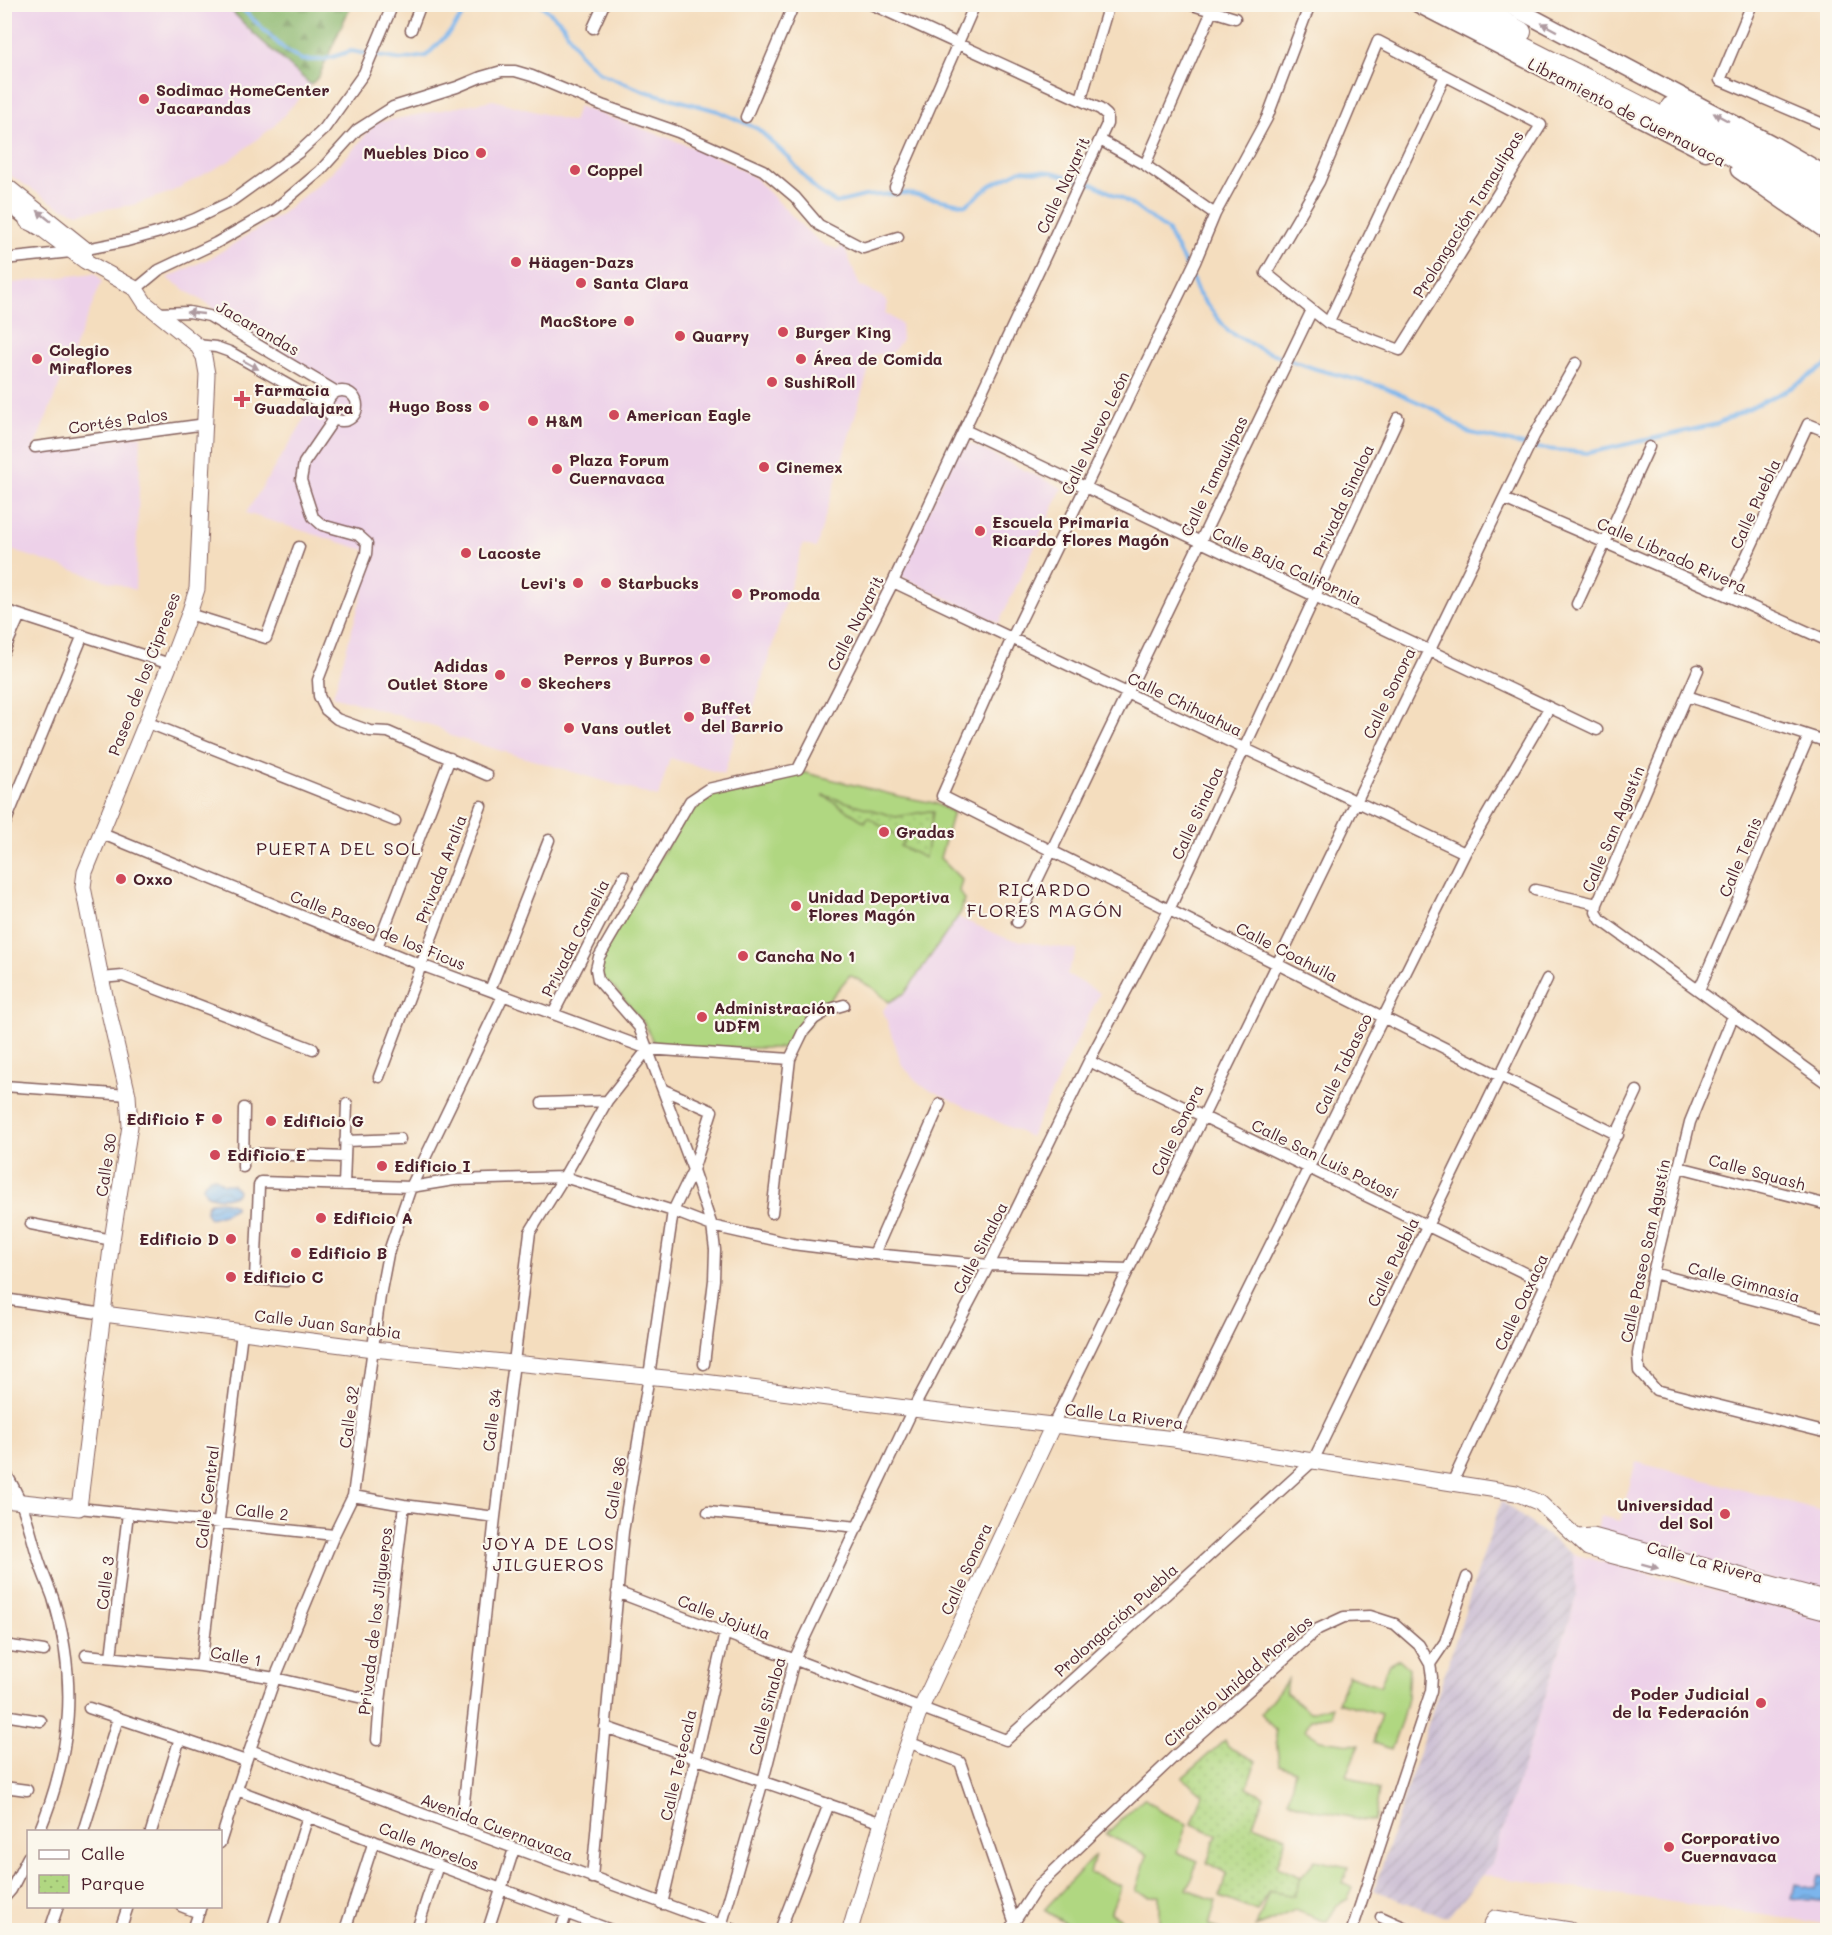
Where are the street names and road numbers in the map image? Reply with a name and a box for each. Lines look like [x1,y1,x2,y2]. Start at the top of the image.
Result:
street label: Libramiento de Cuernavaca [1525,52,1730,171]
street label: Prolongación Tamaulipas [1407,126,1528,301]
street label: Calle Nayarit [1031,133,1094,237]
street label: Jacarandas [213,295,304,360]
street label: Calle Nuevo León [1056,368,1134,498]
street label: Cortés Palos [67,403,169,438]
street label: Calle Tamaulipas [1175,412,1252,539]
street label: Privada Sinaloa [1307,441,1378,561]
street label: Calle Puebla [1725,455,1785,552]
street label: Calle Librado Rivera [1594,512,1751,597]
street label: Calle Baja California [1209,522,1365,609]
street label: Calle Nayarit [821,571,888,674]
street label: Paseo de los Cipreses [103,589,184,758]
street label: Calle Sonora [1357,644,1420,742]
street label: Calle Chihuahua [1124,667,1246,740]
street label: Calle San Agustín [1576,762,1649,895]
street label: Calle Sinaloa [1166,763,1227,863]
street label: Privada Aralia [410,812,471,926]
street label: Calle Tenis [1713,814,1766,900]
street label: Privada Camelia [536,875,613,1000]
street label: Calle Paseo de los Ficus [287,885,469,974]
street label: Calle Coahuila [1233,917,1342,986]
street label: Calle Tabasco [1309,1010,1376,1118]
street label: Calle Sonora [1145,1081,1208,1179]
street label: Calle San Luis Potosí [1248,1114,1402,1203]
street label: Calle 30 [90,1132,121,1198]
street label: Calle Squash [1706,1149,1808,1195]
street label: Calle Paseo San Agustín [1615,1157,1674,1345]
street label: Calle Sinaloa [947,1198,1012,1297]
street label: Calle Puebla [1362,1214,1423,1310]
street label: Calle Oaxaca [1489,1250,1552,1354]
street label: Calle Gimnasia [1686,1256,1803,1307]
street label: Calle Juan Sarabia [253,1304,403,1343]
street label: Calle 32 [334,1384,363,1449]
street label: Calle 34 [477,1387,506,1453]
street label: Calle La Rivera [1063,1398,1185,1433]
street label: Calle Central [190,1444,223,1550]
street label: Calle 36 [599,1455,630,1521]
street label: Calle 2 [234,1498,290,1525]
street label: Calle Sonora [935,1519,996,1618]
street label: Privada de los Jilgueros [353,1526,396,1716]
street label: Calle La Rivera [1645,1536,1766,1587]
street label: Calle 3 [91,1555,118,1611]
street label: Prolongación Puebla [1049,1559,1182,1681]
street label: Calle Jojutla [675,1589,774,1644]
street label: Circuito Unidad Morelos [1159,1610,1316,1751]
street label: Calle 1 [209,1641,263,1670]
street label: Calle Sinaloa [743,1655,790,1757]
street label: Calle Tetecala [655,1707,701,1823]
street label: Avenida Cuernavaca [418,1788,576,1865]
street label: Calle Morelos [376,1817,482,1874]

